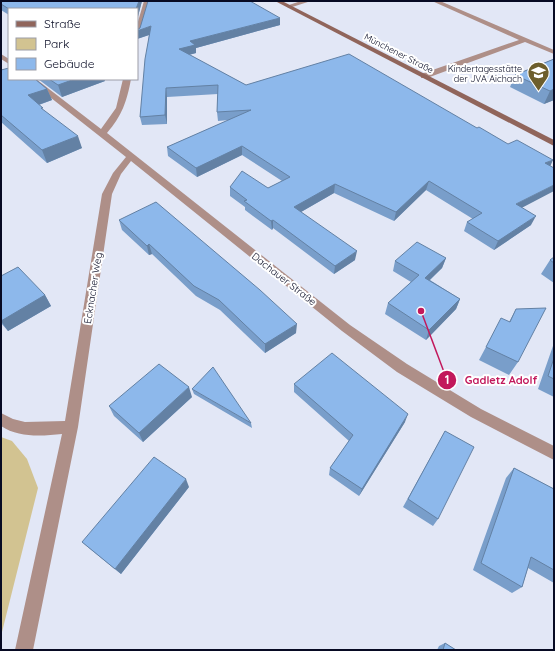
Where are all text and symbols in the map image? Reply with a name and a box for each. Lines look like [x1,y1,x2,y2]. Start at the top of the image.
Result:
legend [8,8,138,80]
text: Straße [44,16,81,31]
street label: Münchener Straße [363,31,435,75]
text: Park [44,36,69,51]
text: Gebäude [44,56,95,71]
school or university icon: Kindertagesstätte der JVA Aichach [525,60,551,93]
place label: Kindertagesstätte der JVA Aichach [448,63,522,84]
street label: Dachauer Straße [249,250,319,309]
street label: Ecknacher Weg [81,251,105,325]
callout: Gadletz Adolf [437,368,545,391]
text: 1 [445,372,449,387]
text: Gadletz Adolf [465,373,537,387]

